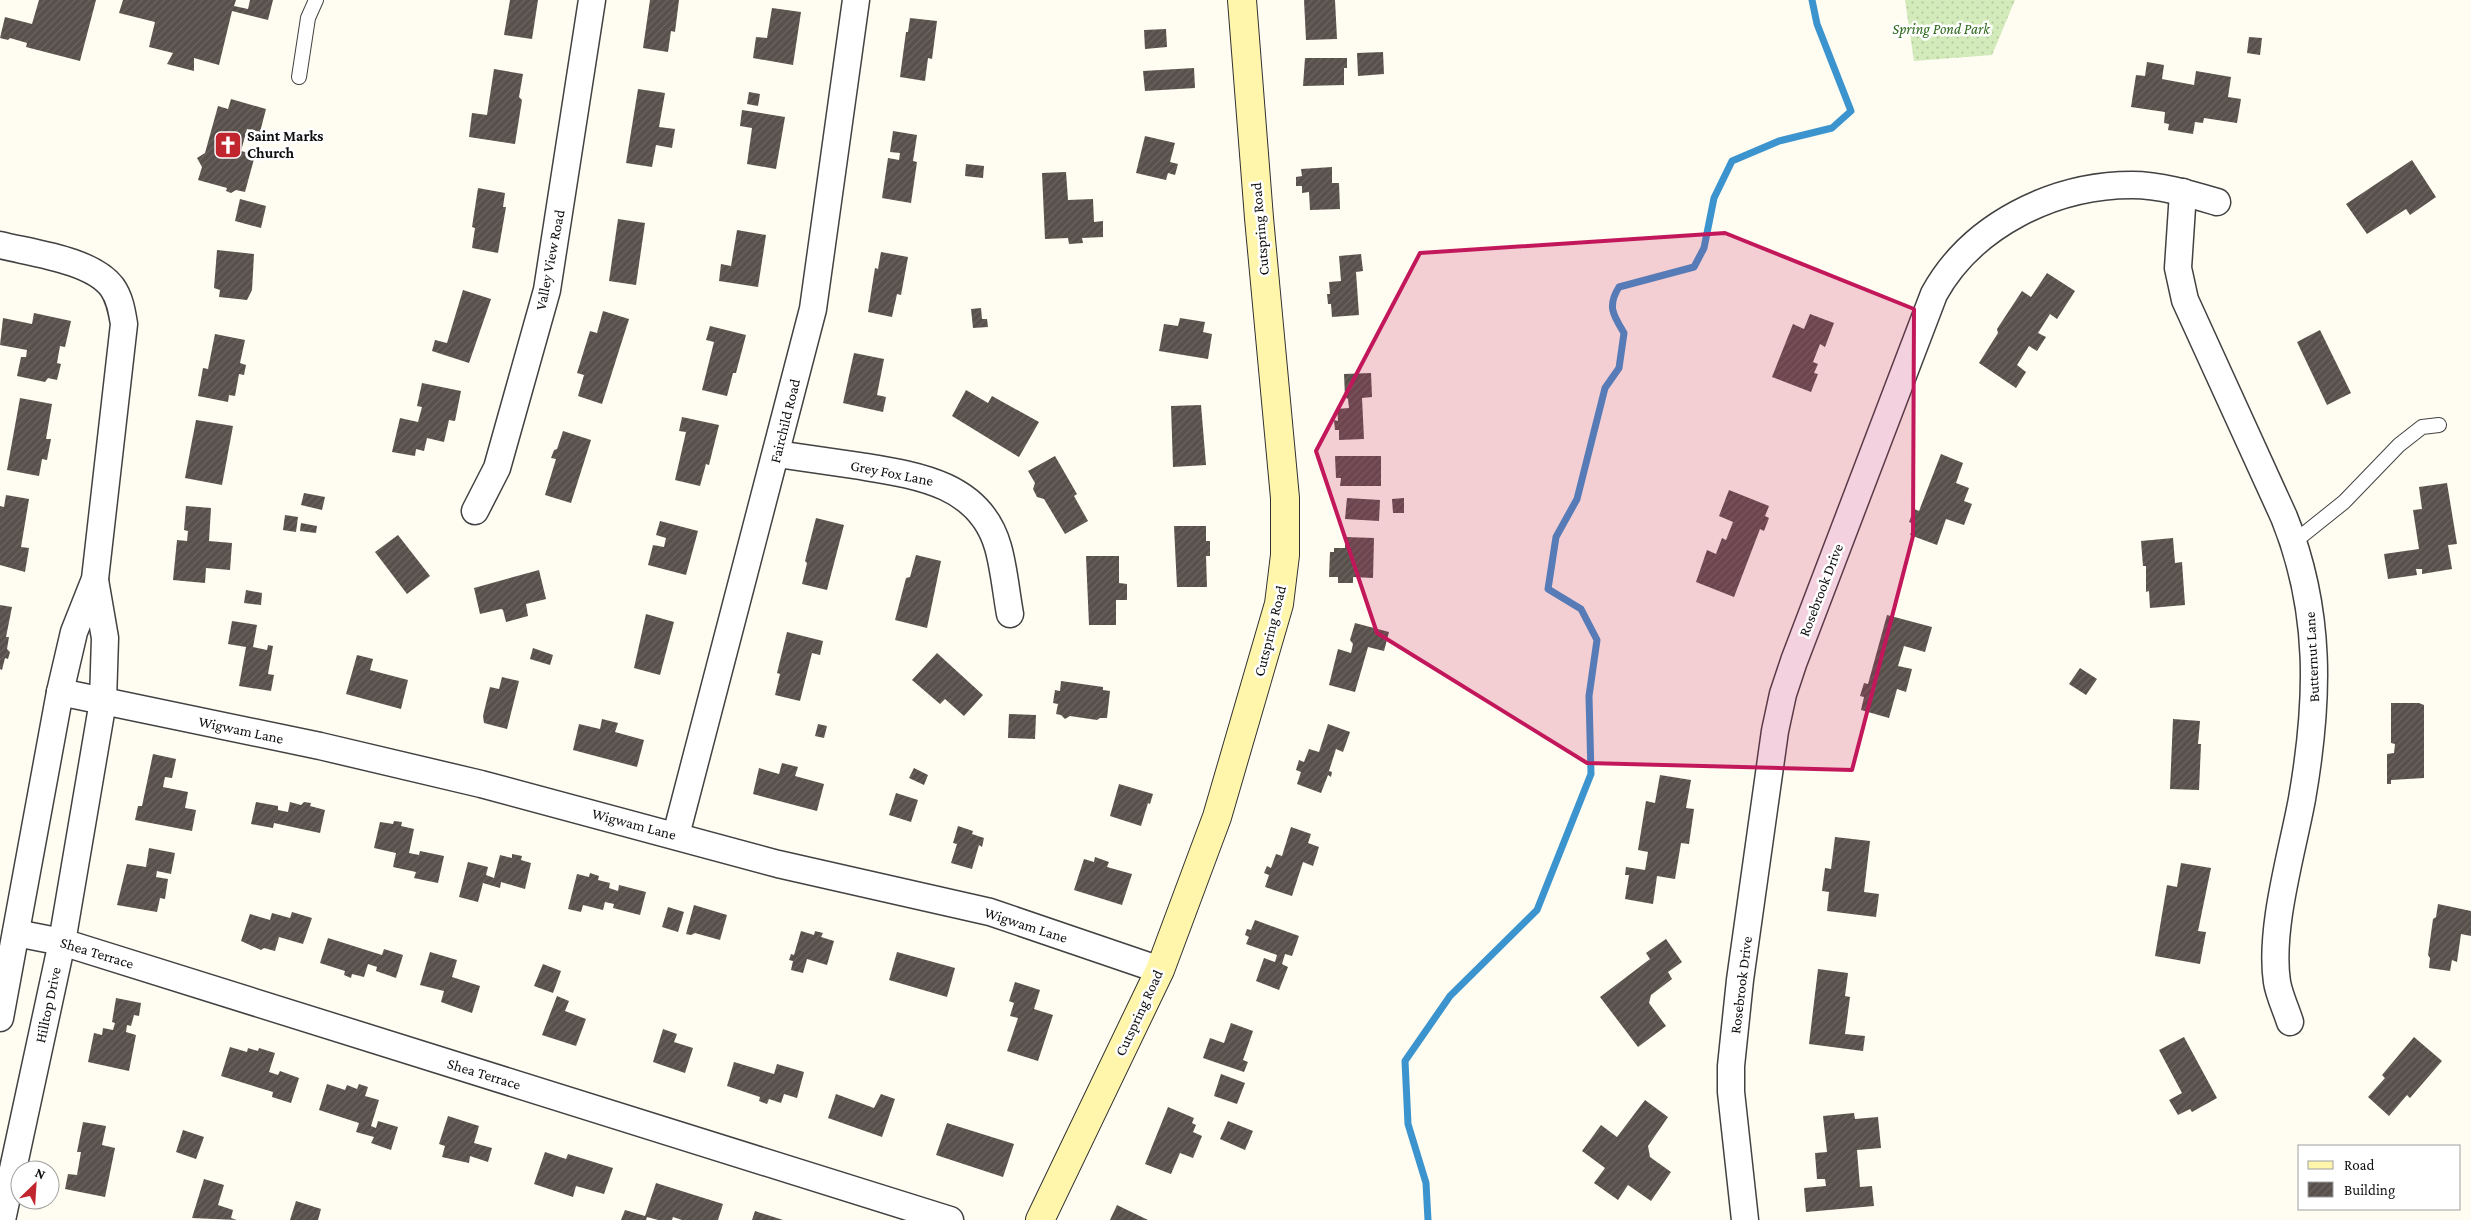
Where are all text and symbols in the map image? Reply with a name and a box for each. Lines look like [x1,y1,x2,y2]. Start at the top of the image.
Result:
park label: Spring Pond Park [1892,21,1991,38]
place label: Saint Marks Church [247,128,323,161]
church icon: Saint Marks Church [213,130,243,160]
street label: Cutspring Road [1248,182,1273,276]
street label: Valley View Road [532,208,569,312]
street label: Fairchild Road [767,377,803,465]
street label: Grey Fox Lane [849,457,935,490]
street label: Rosebrook Drive [1796,541,1846,639]
street label: Cutspring Road [1251,584,1290,678]
street label: Butternut Lane [2302,611,2322,703]
street label: Wigwam Lane [197,713,285,748]
street label: Wigwam Lane [590,805,678,844]
street label: Wigwam Lane [982,904,1070,947]
street label: Shea Terrace [58,934,136,972]
street label: Rosebrook Drive [1727,935,1755,1035]
street label: Hilltop Drive [32,965,65,1045]
street label: Cutspring Road [1112,967,1167,1059]
street label: Shea Terrace [445,1055,523,1093]
legend [2298,1145,2461,1210]
text: Road [2344,1157,2375,1173]
north arrow [10,1160,60,1210]
text: N [33,1164,49,1183]
text: Building [2344,1182,2395,1199]

